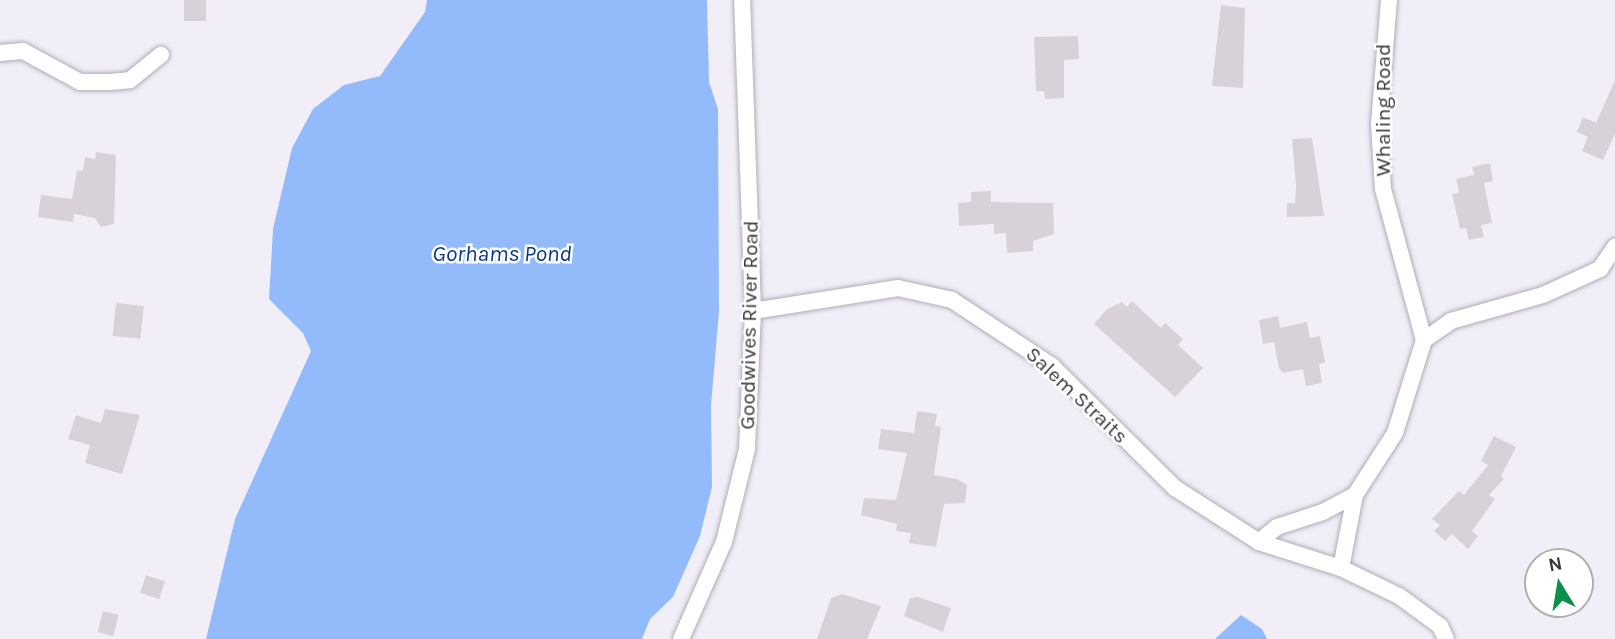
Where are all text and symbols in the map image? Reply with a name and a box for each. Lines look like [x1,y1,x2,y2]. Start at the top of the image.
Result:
street label: Whaling Road [1370,43,1396,177]
street label: Goodwives River Road [735,220,763,430]
water label: Gorhams Pond [432,240,572,268]
street label: Salem Straits [1021,341,1133,449]
north arrow [1524,548,1594,618]
text: N [1547,552,1564,576]

